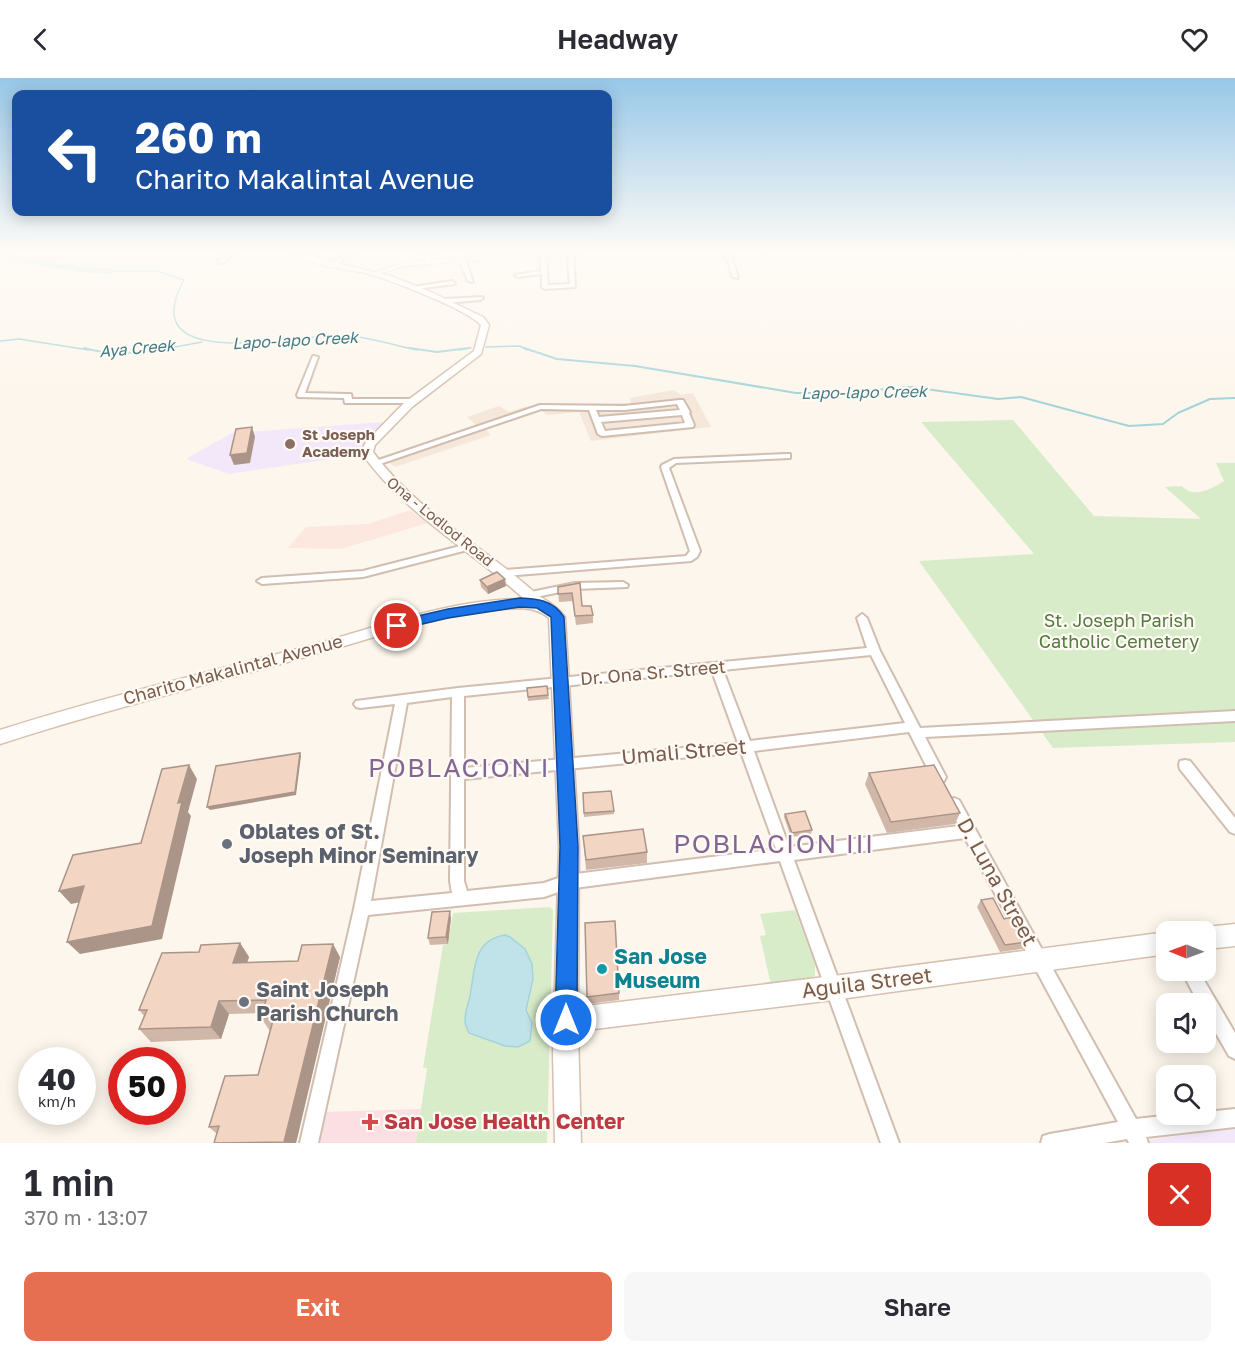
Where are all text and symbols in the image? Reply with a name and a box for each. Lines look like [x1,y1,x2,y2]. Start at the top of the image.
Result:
icon: back [24,23,57,56]
text: Headway [557,23,678,55]
icon: heart [1178,23,1211,56]
text: 260 m [135,112,262,162]
icon: left [36,114,114,192]
text: Charito Makalintal Avenue [135,163,474,195]
water label: Lapo-lapo Creek [232,327,360,353]
water label: Aya Creek [98,335,178,361]
water label: Lapo-lapo Creek [801,381,929,403]
place label: St Joseph Academy [302,425,375,460]
marker: St Joseph Academy [283,437,297,451]
street label: Ona - Lodlod Road [384,473,498,570]
pin [371,600,422,651]
icon: arrive [380,609,413,642]
park label: St. Joseph Parish Catholic Cemetery [1039,609,1199,652]
street label: Charito Makalintal Avenue [121,629,345,709]
street label: Dr. Ona Sr. Street [579,655,727,689]
street label: Umali Street [620,733,748,769]
district label: POBLACION I [368,752,550,783]
street label: D. Luna Street [952,813,1044,950]
place label: Oblates of St. Joseph Minor Seminary [239,818,479,868]
district label: POBLACION III [673,828,875,859]
marker: Oblates of St. Joseph Minor Seminary [220,837,234,851]
north arrow [1156,921,1216,981]
map controls [1156,921,1216,1125]
place label: San Jose Museum [614,943,707,993]
street label: Aguila Street [800,961,934,1003]
marker: San Jose Museum [595,962,609,976]
place label: Saint Joseph Parish Church [256,976,398,1026]
position arrow [534,988,598,1052]
button: sound [1156,993,1216,1053]
marker: Saint Joseph Parish Church [237,995,251,1009]
speed limit sign: 50 [108,1047,186,1125]
text: 40 [38,1061,76,1097]
button: search [1156,1065,1216,1125]
text: km/h [38,1092,76,1110]
place label: San Jose Health Center [384,1108,625,1134]
marker: San Jose Health Center [361,1113,379,1131]
text: 1 min [24,1161,114,1204]
button: close [1148,1163,1211,1226]
text: 370 m · 13:07 [24,1205,148,1229]
button: Exit [24,1272,612,1341]
button: Share [624,1272,1211,1341]

